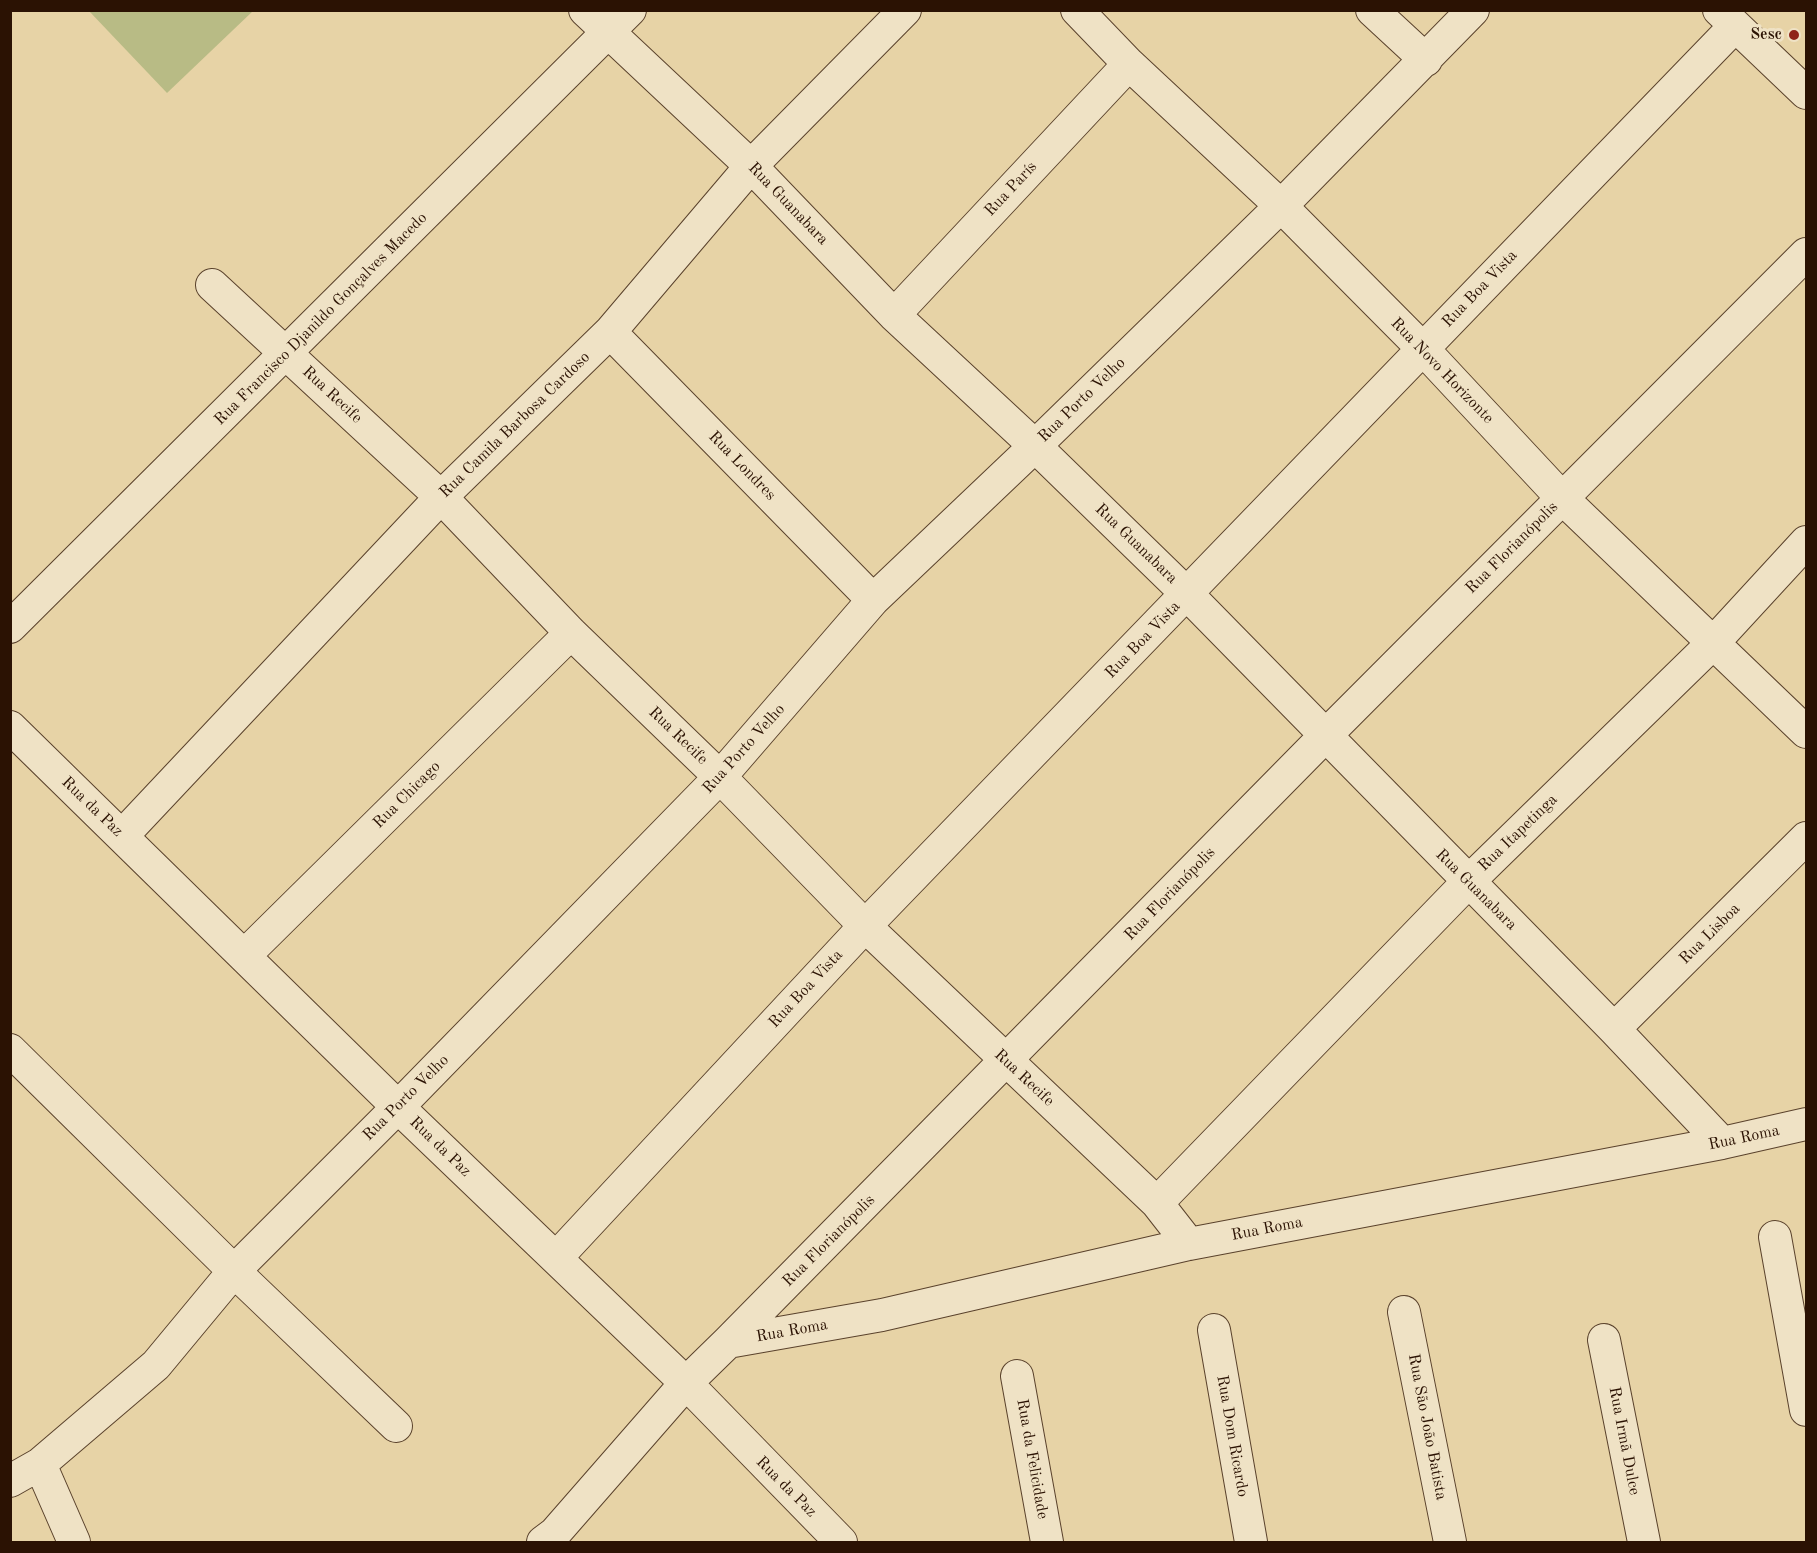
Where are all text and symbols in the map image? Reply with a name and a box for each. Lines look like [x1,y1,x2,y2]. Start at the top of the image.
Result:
place label: Sesc [1750,25,1782,45]
marker: Sesc [1787,28,1801,42]
street label: Rua París [981,157,1041,221]
street label: Rua Guanabara [744,159,832,249]
street label: Rua Francisco Djanildo Gonçalves Macedo [211,209,431,429]
street label: Rua Boa Vista [1438,246,1522,332]
street label: Rua Novo Horizonte [1386,314,1498,428]
street label: Rua Camila Barbosa Cardoso [436,348,594,502]
street label: Rua Porto Velho [1034,353,1130,447]
street label: Rua Recife [298,362,366,428]
street label: Rua Londres [704,427,780,505]
street label: Rua Florianópolis [1462,498,1562,598]
street label: Rua Guanabara [1091,500,1181,588]
street label: Rua Boa Vista [1101,597,1185,683]
street label: Rua Porto Velho [699,700,789,798]
street label: Rua Recife [644,703,712,769]
street label: Rua Chicago [369,757,445,833]
street label: Rua da Paz [57,773,127,841]
street label: Rua Itapetinga [1474,790,1562,876]
street label: Rua Florianópolis [1121,843,1219,945]
street label: Rua Guanabara [1431,845,1521,935]
street label: Rua Lisboa [1675,899,1745,969]
street label: Rua Boa Vista [765,946,847,1032]
street label: Rua Recife [990,1045,1058,1111]
street label: Rua Porto Velho [359,1051,453,1145]
street label: Rua da Paz [405,1113,475,1181]
street label: Rua Roma [1707,1121,1781,1155]
street label: Rua Florianópolis [779,1191,879,1291]
street label: Rua Roma [1230,1213,1304,1245]
street label: Rua Roma [755,1315,829,1347]
street label: Rua São João Batista [1403,1352,1451,1502]
street label: Rua Dom Ricardo [1212,1374,1252,1498]
street label: Rua Irmã Dulce [1604,1385,1644,1497]
street label: Rua da Felicidade [1012,1397,1052,1521]
street label: Rua da Paz [752,1453,820,1521]

